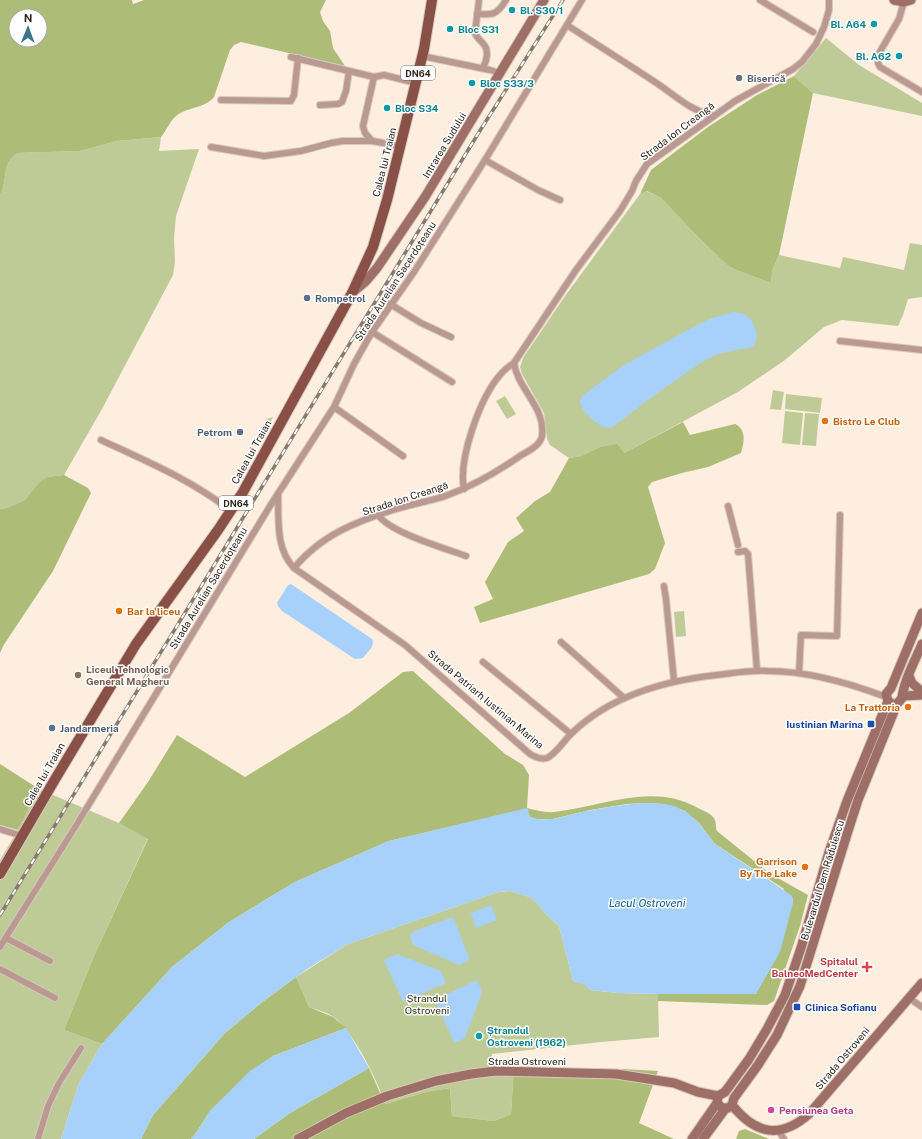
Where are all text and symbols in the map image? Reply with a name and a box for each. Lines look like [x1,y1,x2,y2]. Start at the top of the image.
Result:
place label: Bl. S30/1 [520,4,563,16]
marker: Bl. S30/1 [507,5,517,15]
north arrow [8,8,48,48]
text: N [24,12,33,24]
place label: Bl. A64 [830,18,866,30]
marker: Bl. A64 [869,19,879,29]
place label: Bloc S31 [458,23,499,35]
marker: Bloc S31 [445,24,455,34]
place label: Bl. A62 [856,50,891,62]
marker: Bl. A62 [894,51,904,61]
road number: DN64 [401,66,435,80]
place label: Biserică [747,72,786,84]
marker: Biserică [734,73,744,83]
place label: Bloc S33/3 [480,77,534,89]
marker: Bloc S33/3 [467,78,477,88]
street label: Strada Ion Creangă [638,99,716,163]
place label: Bloc S34 [395,102,439,114]
marker: Bloc S34 [382,103,392,113]
street label: Intrarea Sudului [420,110,468,180]
street label: Calea lui Traian [370,126,398,198]
street label: Strada Aurelian Sacerdoțeanu [352,219,438,343]
place label: Rompetrol [315,292,365,304]
marker: Rompetrol [302,293,312,303]
place label: Bistro Le Club [833,415,900,427]
marker: Bistro Le Club [820,416,830,426]
street label: Calea lui Traian [229,418,274,486]
place label: Petrom [197,426,232,438]
marker: Petrom [235,427,245,437]
street label: Strada Ion Creangă [361,478,449,518]
road number: DN64 [219,496,253,510]
street label: Strada Aurelian Sacerdoțeanu [167,525,249,651]
place label: Bar la liceu [127,605,180,617]
marker: Bar la liceu [114,606,124,616]
street label: Strada Patriarh Iustinian Marina [426,647,546,751]
place label: Liceul Tehnologic General Magheru [86,663,170,687]
marker: Liceul Tehnologic General Magheru [73,670,83,680]
place label: La Trattoria [845,701,900,713]
marker: La Trattoria [903,702,913,712]
place label: Iustinian Marina [786,718,863,730]
marker: Iustinian Marina [866,719,876,729]
place label: Jandarmeria [60,722,119,734]
marker: Jandarmeria [47,723,57,733]
street label: Calea lui Traian [21,740,67,808]
street label: Bulevardul Dem Rădulescu [798,818,846,941]
place label: Garrison By The Lake [740,855,797,879]
marker: Garrison By The Lake [800,862,810,872]
water label: Lacul Ostroveni [609,897,686,909]
place label: Spitalul BalneoMedCenter [771,955,858,979]
marker: Spitalul BalneoMedCenter [861,961,873,973]
park label: Ștrandul Ostroveni [405,992,449,1016]
place label: Clinica Sofianu [805,1001,877,1013]
marker: Clinica Sofianu [792,1002,802,1012]
place label: Ștrandul Ostroveni (1962) [487,1024,566,1048]
street label: Strada Ostroveni [812,1024,872,1092]
marker: Ștrandul Ostroveni (1962) [474,1031,484,1041]
street label: Strada Ostroveni [488,1055,566,1067]
place label: Pensiunea Geta [779,1104,854,1116]
marker: Pensiunea Geta [766,1105,776,1115]

